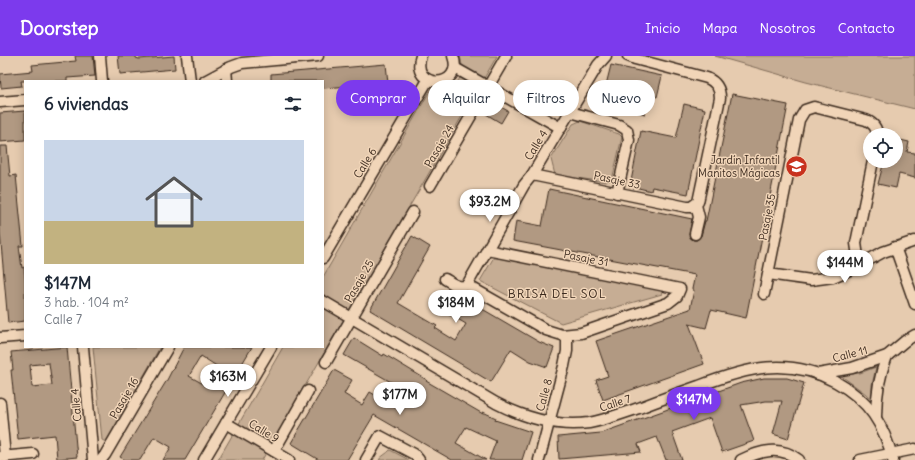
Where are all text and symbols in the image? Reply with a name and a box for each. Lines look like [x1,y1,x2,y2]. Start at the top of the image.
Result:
text: Doorstep [20,16,99,40]
text: Inicio [645,19,680,37]
text: Mapa [702,19,738,37]
text: Nosotros [760,19,816,37]
text: Contacto [838,19,895,37]
chip: Comprar [336,80,420,116]
chip: Alquilar [428,80,505,116]
chip: Filtros [513,80,579,116]
chip: Nuevo [587,80,655,116]
text: 6 viviendas [44,93,128,115]
icon: filters [282,93,304,115]
street label: Pasaje 24 [421,122,457,170]
street label: Calle 4 [521,127,551,163]
map controls [863,128,903,168]
button: locate [863,128,903,168]
street label: Calle 6 [350,145,380,181]
place label: Jardín Infantil Manitos Mágicas [698,153,780,180]
school or university icon: Jardín Infantil Manitos Mágicas [783,153,809,179]
icon: home [138,166,210,238]
street label: Pasaje 33 [592,168,642,192]
pin: $93.2M [457,189,523,223]
street label: Pasaje 35 [756,192,778,242]
text: $93.2M [469,193,511,210]
street label: Pasaje 31 [562,247,610,269]
pin: $144M [817,250,873,284]
text: $144M [826,254,864,271]
street label: Pasaje 25 [341,257,377,305]
text: $147M [44,272,92,294]
district label: BRISA DEL SOL [508,286,606,301]
pin: $184M [428,290,484,324]
text: 3 hab. · 104 m² [44,294,129,311]
text: $184M [437,294,475,311]
text: Calle 7 [44,311,82,328]
street label: Calle 11 [831,343,869,365]
pin: $163M [200,364,256,398]
text: $163M [209,368,247,385]
street label: Pasaje 16 [107,375,141,421]
street label: Calle 8 [533,377,555,413]
pin: $177M [372,382,428,416]
text: $177M [382,386,418,403]
pin: $147M [666,387,722,421]
street label: Calle 4 [68,388,84,422]
street label: Calle 7 [597,391,633,415]
text: $147M [676,391,712,408]
street label: Calle 9 [246,416,282,446]

